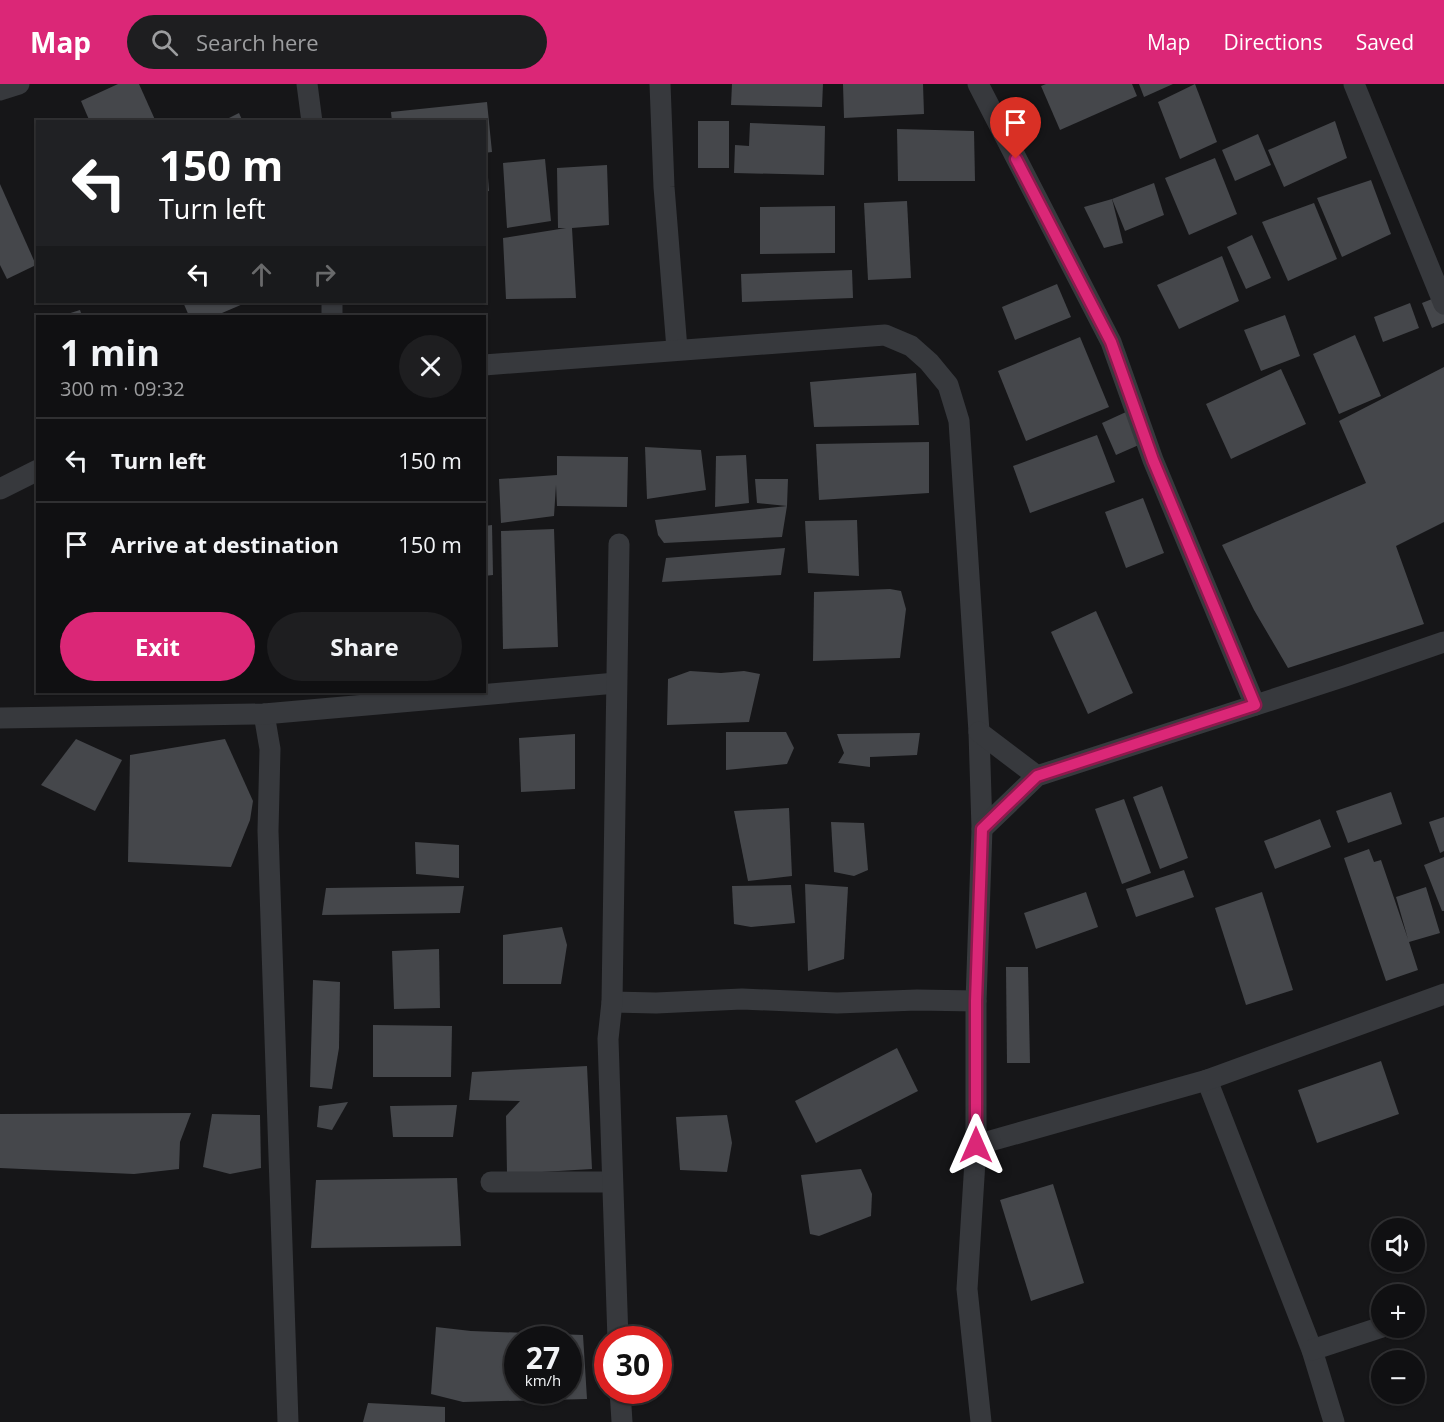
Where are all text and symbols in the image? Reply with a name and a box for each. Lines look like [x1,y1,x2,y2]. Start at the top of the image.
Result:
search box [127,15,547,69]
text: Map [30,23,91,61]
icon: search [148,26,181,59]
text: Search here [196,27,319,57]
text: Map [1147,28,1190,56]
text: Directions [1223,28,1323,56]
text: Saved [1356,28,1414,56]
pin [990,97,1041,159]
icon: arrive [999,106,1032,139]
text: 150 m [159,136,283,193]
icon: left [60,144,138,222]
text: Turn left [159,190,266,227]
icon: left [182,258,215,291]
icon: ahead [245,258,278,291]
icon: right [308,258,341,291]
text: 1 min [60,328,160,377]
button: close [399,335,462,398]
text: 300 m · 09:32 [60,375,185,402]
icon: left [60,444,93,477]
text: Turn left [111,445,206,475]
text: 150 m [398,445,462,475]
icon: arrive [60,528,93,561]
text: Arrive at destination [111,529,339,559]
text: 150 m [398,529,462,559]
button: Exit [60,612,255,681]
button: Share [267,612,462,681]
position arrow [944,1113,1008,1177]
map controls [1371,1218,1425,1404]
button: sound [1371,1218,1425,1272]
button: + [1371,1284,1425,1338]
speed limit sign: 30 [594,1326,672,1404]
text: 27 [526,1337,560,1378]
button: − [1371,1350,1425,1404]
text: km/h [525,1370,561,1390]

